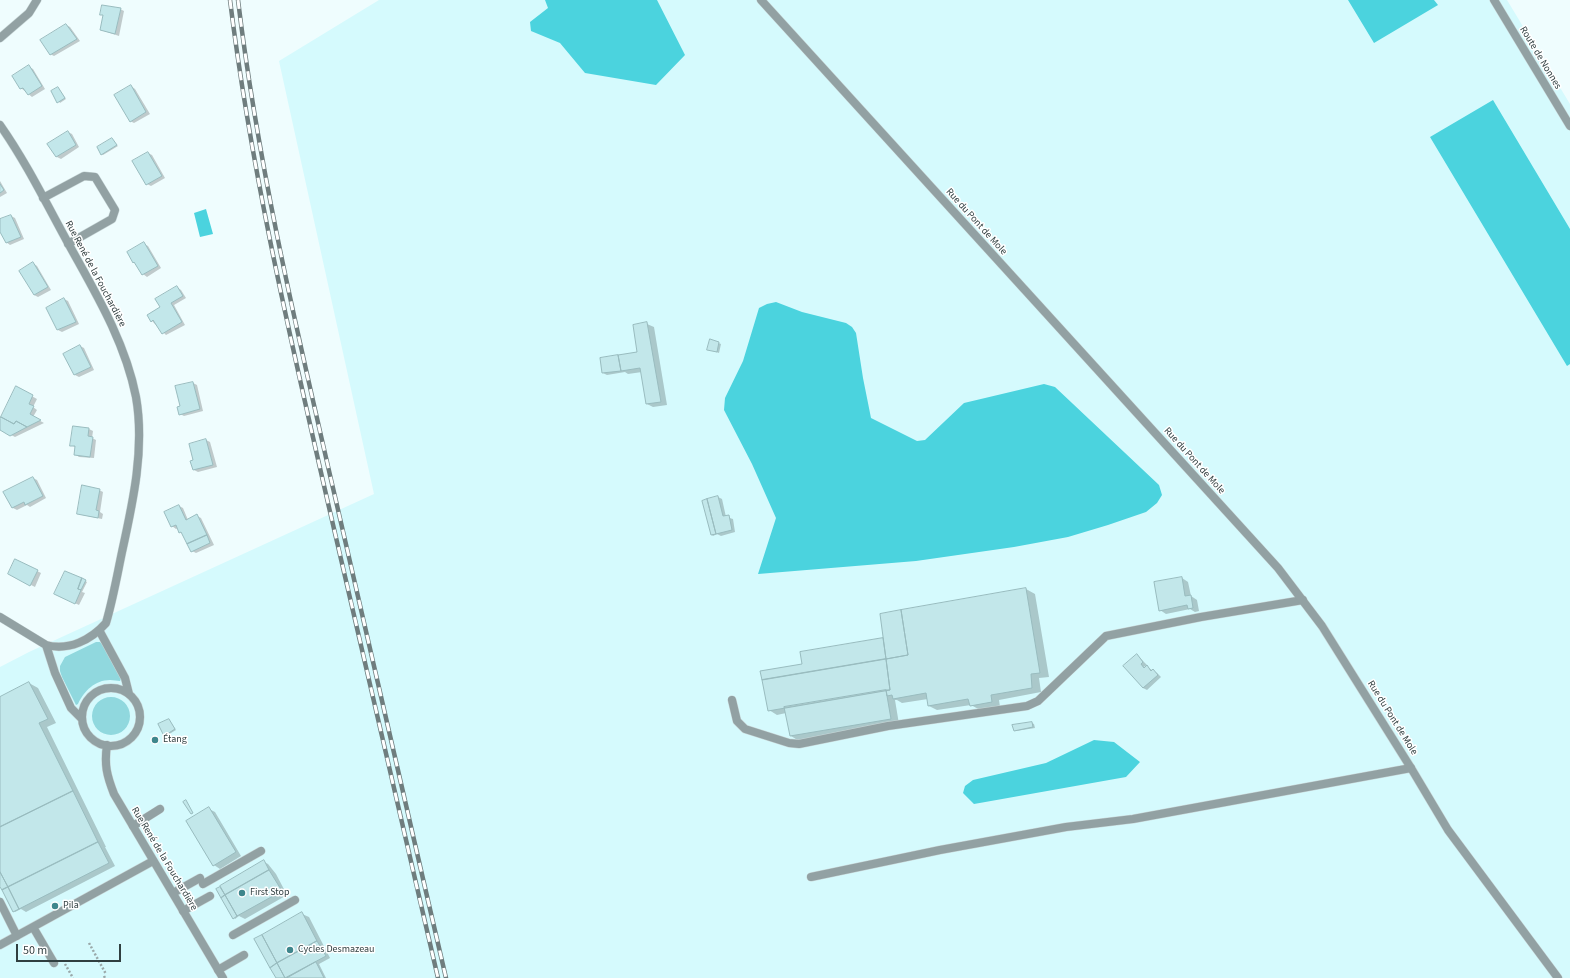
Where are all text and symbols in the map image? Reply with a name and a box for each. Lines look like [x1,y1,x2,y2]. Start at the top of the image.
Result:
street label: Route de Nonnes [1517,24,1563,92]
street label: Rue du Pont de Mole [943,186,1009,258]
street label: Rue René de la Fouchardière [62,219,128,329]
street label: Rue du Pont de Mole [1161,425,1227,497]
street label: Rue du Pont de Mole [1364,679,1420,757]
place label: Étang [163,734,187,746]
marker: Étang [150,735,160,745]
street label: Rue René de la Fouchardière [128,805,200,913]
place label: First Stop [250,887,290,899]
marker: First Stop [237,888,247,898]
place label: Pila [63,900,79,912]
marker: Pila [50,901,60,911]
scale bar [18,936,123,962]
text: 50 m [23,942,47,959]
place label: Cycles Desmazeau [298,944,375,956]
marker: Cycles Desmazeau [285,945,295,955]

